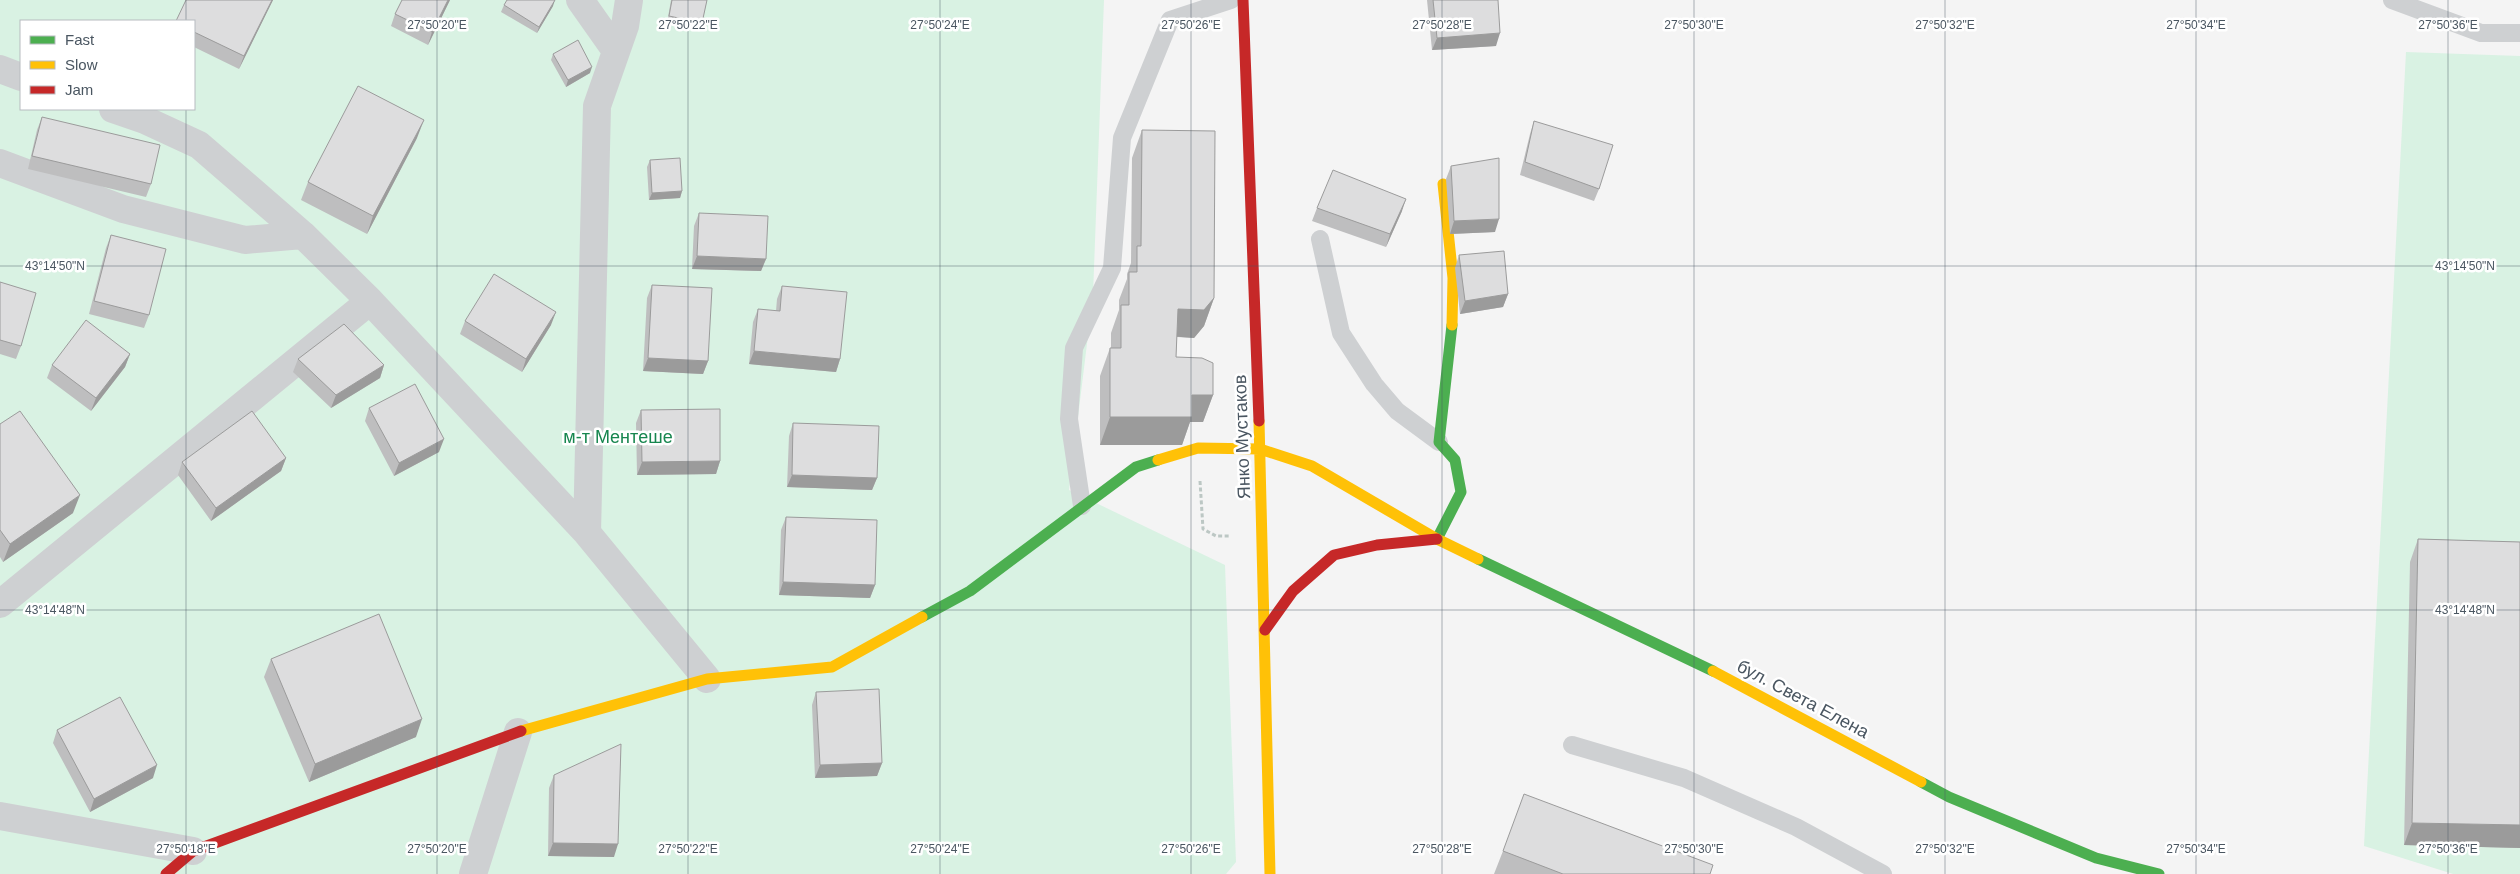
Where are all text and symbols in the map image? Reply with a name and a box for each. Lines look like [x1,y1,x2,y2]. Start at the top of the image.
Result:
text: 27°50'20"E [407,18,467,32]
text: 27°50'22"E [658,18,718,32]
text: 27°50'24"E [910,18,970,32]
text: 27°50'26"E [1161,18,1221,32]
text: 27°50'28"E [1412,18,1472,32]
text: 27°50'30"E [1664,18,1724,32]
text: 27°50'32"E [1915,18,1975,32]
text: 27°50'34"E [2166,18,2226,32]
text: 27°50'36"E [2418,18,2478,32]
legend [20,20,195,110]
text: Fast [65,31,95,48]
text: Slow [65,56,98,73]
text: Jam [65,81,93,98]
text: 43°14'50"N [25,259,85,273]
text: 43°14'50"N [2435,259,2495,273]
street label: Янко Мустаков [1230,374,1254,500]
park label: м-т Ментeше [563,427,673,447]
text: 43°14'48"N [25,603,85,617]
text: 43°14'48"N [2435,603,2495,617]
street label: бул. Света Елена [1734,656,1873,743]
text: 27°50'18"E [156,842,216,856]
text: 27°50'20"E [407,842,467,856]
text: 27°50'22"E [658,842,718,856]
text: 27°50'24"E [910,842,970,856]
text: 27°50'26"E [1161,842,1221,856]
text: 27°50'28"E [1412,842,1472,856]
text: 27°50'30"E [1664,842,1724,856]
text: 27°50'32"E [1915,842,1975,856]
text: 27°50'34"E [2166,842,2226,856]
text: 27°50'36"E [2418,842,2478,856]

